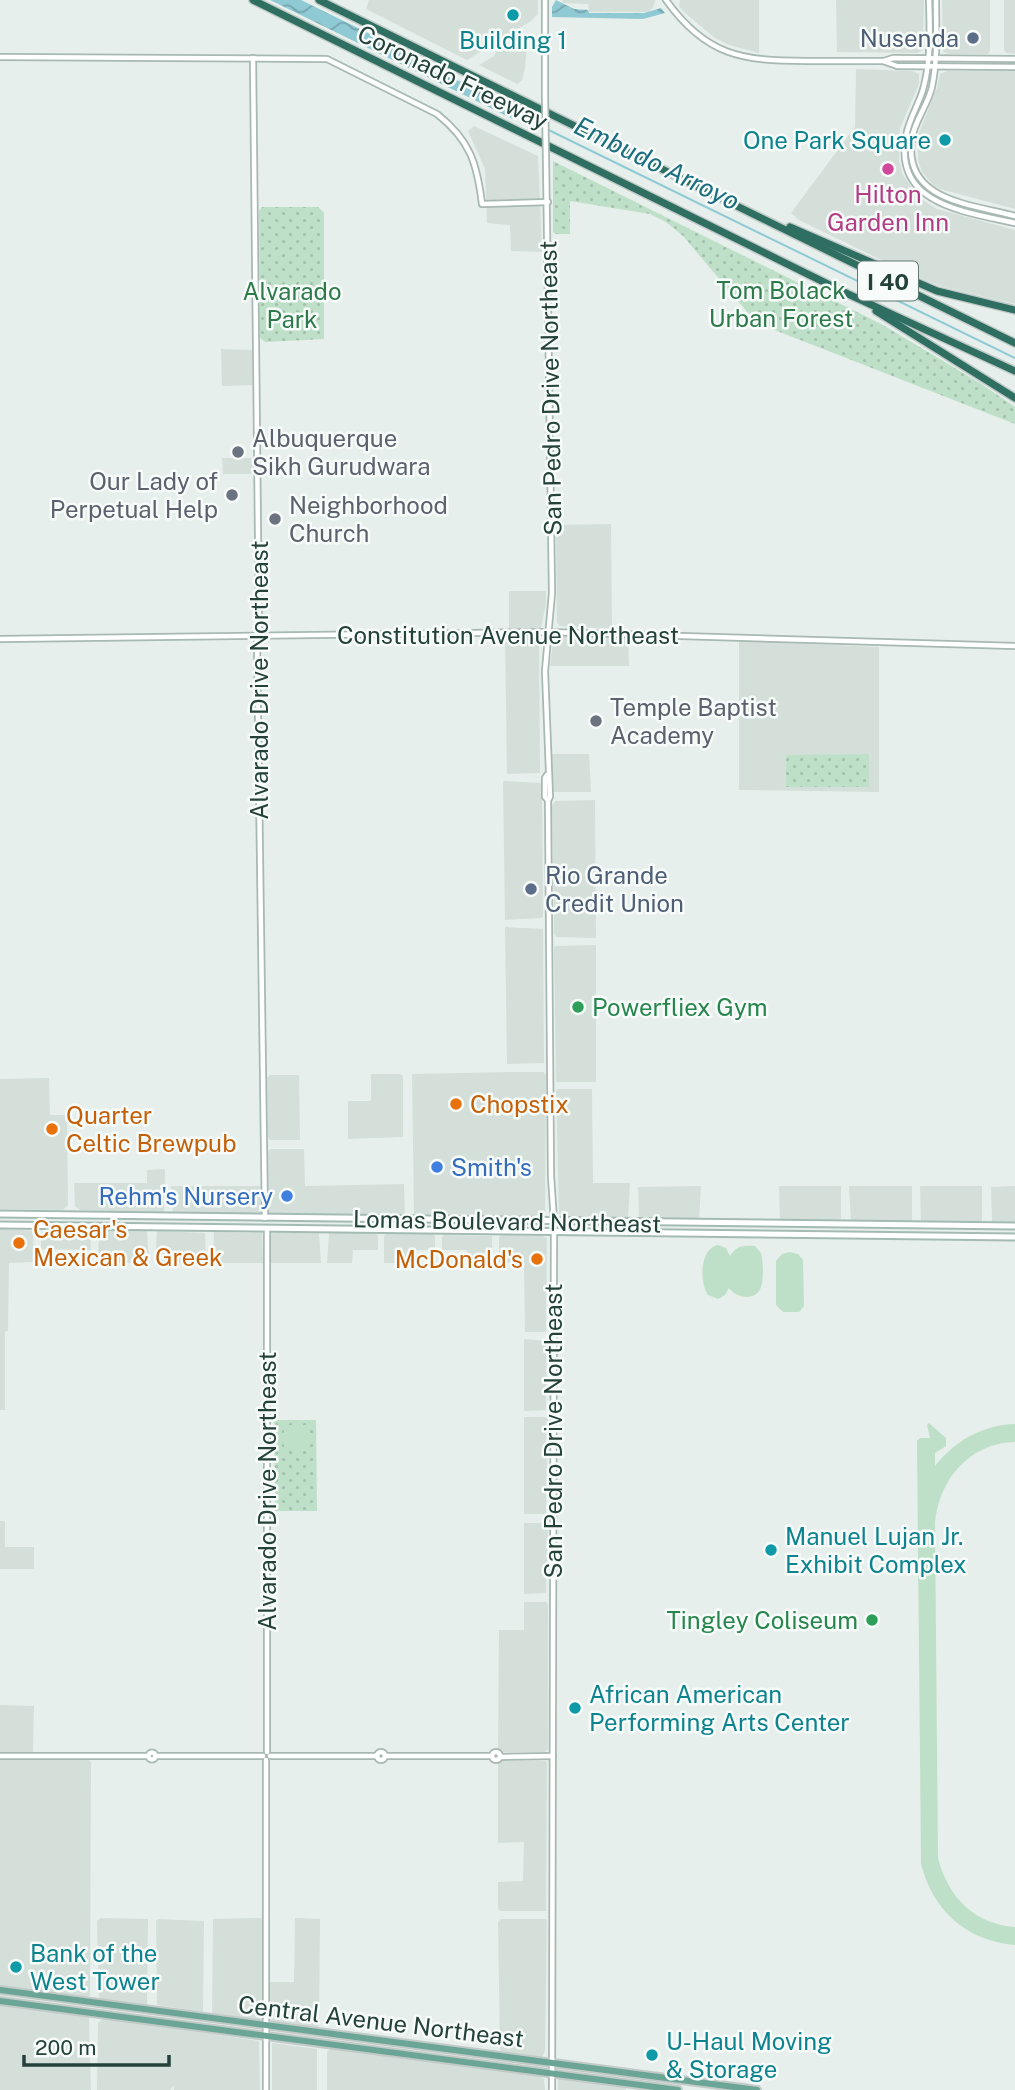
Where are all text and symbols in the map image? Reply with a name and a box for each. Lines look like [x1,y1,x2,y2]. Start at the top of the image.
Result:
marker: Building 1 [505,7,521,23]
street label: Coronado Freeway [353,19,553,135]
place label: Nusenda [860,24,959,52]
place label: Building 1 [459,26,567,54]
marker: Nusenda [965,30,981,46]
water label: Embudo Arroyo [569,110,745,216]
place label: One Park Square [743,126,931,154]
marker: One Park Square [937,132,953,148]
marker: Hilton Garden Inn [880,161,896,177]
place label: Hilton Garden Inn [827,180,949,236]
street label: San Pedro Drive Northeast [533,240,567,536]
road number: I 40 [858,262,918,300]
park label: Tom Bolack Urban Forest [709,276,853,332]
park label: Alvarado Park [242,277,342,333]
place label: Albuquerque Sikh Gurudwara [252,424,431,480]
marker: Albuquerque Sikh Gurudwara [230,444,246,460]
place label: Our Lady of Perpetual Help [50,467,218,523]
marker: Our Lady of Perpetual Help [224,487,240,503]
place label: Neighborhood Church [289,491,448,547]
marker: Neighborhood Church [267,511,283,527]
street label: Alvarado Drive Northeast [245,540,273,820]
street label: Constitution Avenue Northeast [337,621,679,649]
place label: Temple Baptist Academy [610,693,777,749]
marker: Temple Baptist Academy [588,713,604,729]
place label: Rio Grande Credit Union [545,861,684,917]
marker: Rio Grande Credit Union [523,881,539,897]
place label: Powerfliex Gym [592,993,768,1021]
marker: Powerfliex Gym [570,999,586,1015]
place label: Chopstix [470,1090,569,1118]
marker: Chopstix [448,1096,464,1112]
place label: Quarter Celtic Brewpub [66,1101,237,1157]
marker: Quarter Celtic Brewpub [44,1121,60,1137]
place label: Smith's [451,1153,532,1181]
marker: Smith's [429,1159,445,1175]
place label: Rehm's Nursery [98,1182,273,1210]
marker: Rehm's Nursery [279,1188,295,1204]
street label: Lomas Boulevard Northeast [353,1204,661,1238]
place label: Caesar's Mexican & Greek [33,1215,222,1271]
marker: Caesar's Mexican & Greek [11,1235,27,1251]
place label: McDonald's [395,1245,523,1273]
marker: McDonald's [529,1251,545,1267]
street label: San Pedro Drive Northeast [539,1283,567,1579]
street label: Alvarado Drive Northeast [253,1351,281,1631]
place label: Manuel Lujan Jr. Exhibit Complex [785,1522,967,1578]
marker: Manuel Lujan Jr. Exhibit Complex [763,1542,779,1558]
place label: Tingley Coliseum [666,1606,858,1634]
marker: Tingley Coliseum [864,1612,880,1628]
place label: African American Performing Arts Center [589,1680,850,1736]
marker: African American Performing Arts Center [567,1700,583,1716]
place label: Bank of the West Tower [30,1939,160,1995]
marker: Bank of the West Tower [8,1959,24,1975]
street label: Central Avenue Northeast [237,1990,525,2052]
scale bar [24,2024,170,2068]
place label: U-Haul Moving & Storage [666,2027,832,2083]
text: 200 m [35,2035,96,2060]
marker: U-Haul Moving & Storage [644,2047,660,2063]

